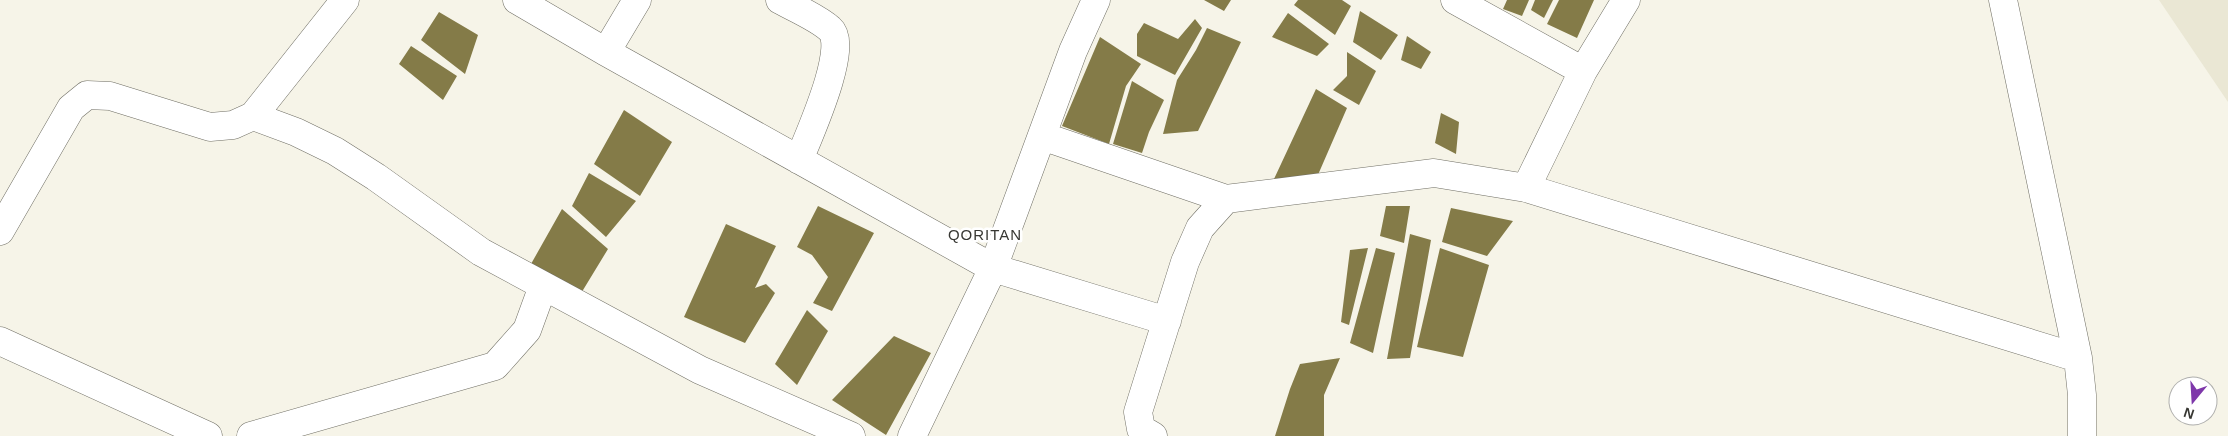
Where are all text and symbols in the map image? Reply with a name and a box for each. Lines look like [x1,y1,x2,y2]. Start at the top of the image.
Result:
district label: QORITAN [948,226,1022,243]
north arrow [2168,376,2218,426]
text: N [2182,404,2196,423]

